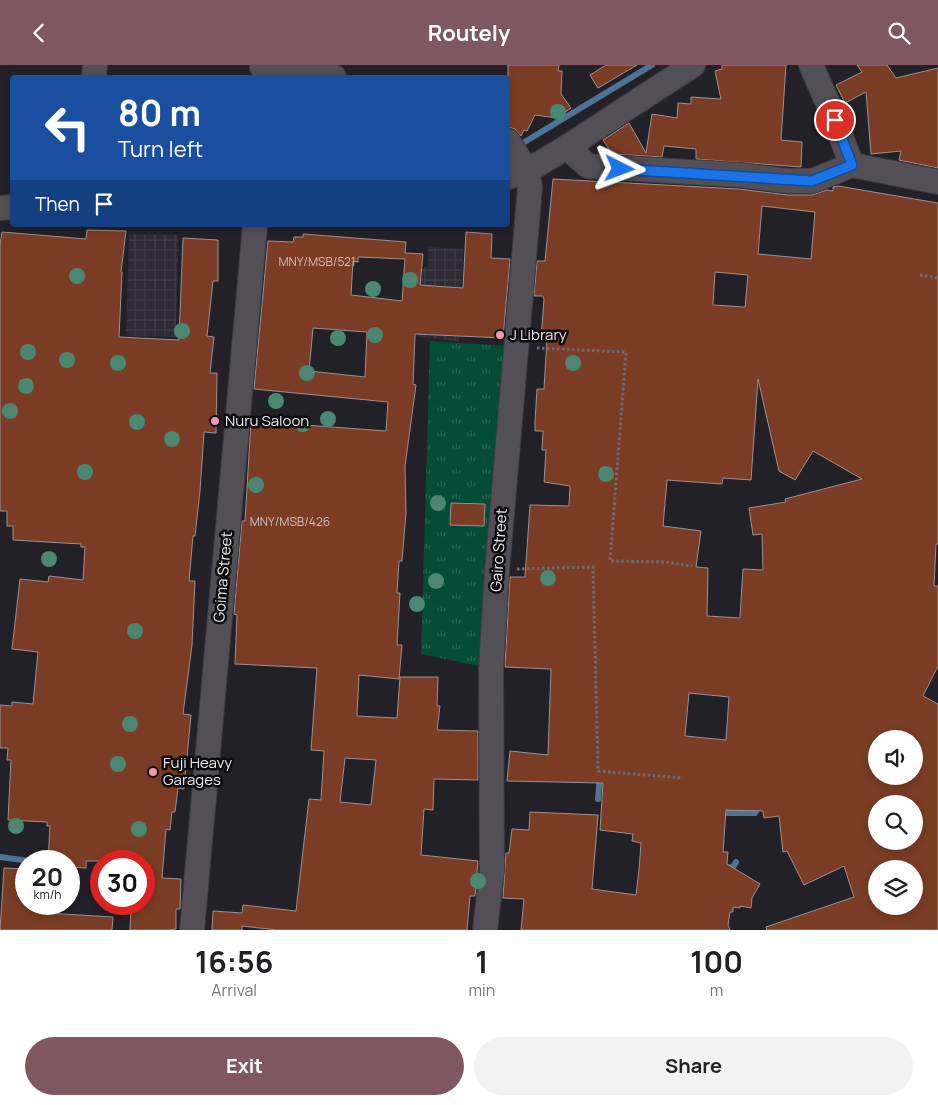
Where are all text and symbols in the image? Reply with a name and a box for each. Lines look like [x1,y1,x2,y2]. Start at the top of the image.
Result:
text: Routely [428,18,510,48]
icon: back [25,19,53,47]
icon: search [885,19,913,47]
text: 80 m [118,89,201,137]
icon: left [35,95,100,160]
pin [814,99,856,141]
icon: arrive [821,106,849,134]
text: Turn left [118,134,203,164]
position arrow [593,142,645,194]
icon: arrive [90,190,118,218]
text: Then [35,191,80,217]
house number: MNY/MSB/521 [278,253,356,270]
place label: J Library [510,324,567,345]
marker: J Library [494,329,506,341]
place label: Nuru Saloon [225,410,309,431]
marker: Nuru Saloon [209,415,221,427]
street label: Gairo Street [485,508,512,592]
house number: MNY/MSB/426 [250,513,330,530]
street label: Goima Street [208,531,237,623]
map controls [868,730,923,915]
button: sound [868,730,923,785]
place label: Fuji Heavy Garages [163,752,232,790]
marker: Fuji Heavy Garages [147,766,159,778]
button: search [868,795,923,850]
speed limit sign: 30 [90,850,155,915]
text: 20 [32,859,63,894]
button: layers [868,860,923,915]
text: km/h [34,886,61,903]
text: 16:56 [195,941,273,982]
text: 1 [475,941,488,982]
text: 100 [690,941,743,982]
text: Arrival [211,979,257,1001]
text: min [468,979,495,1001]
text: m [710,979,723,1001]
button: Exit [25,1037,464,1095]
button: Share [474,1037,913,1095]

